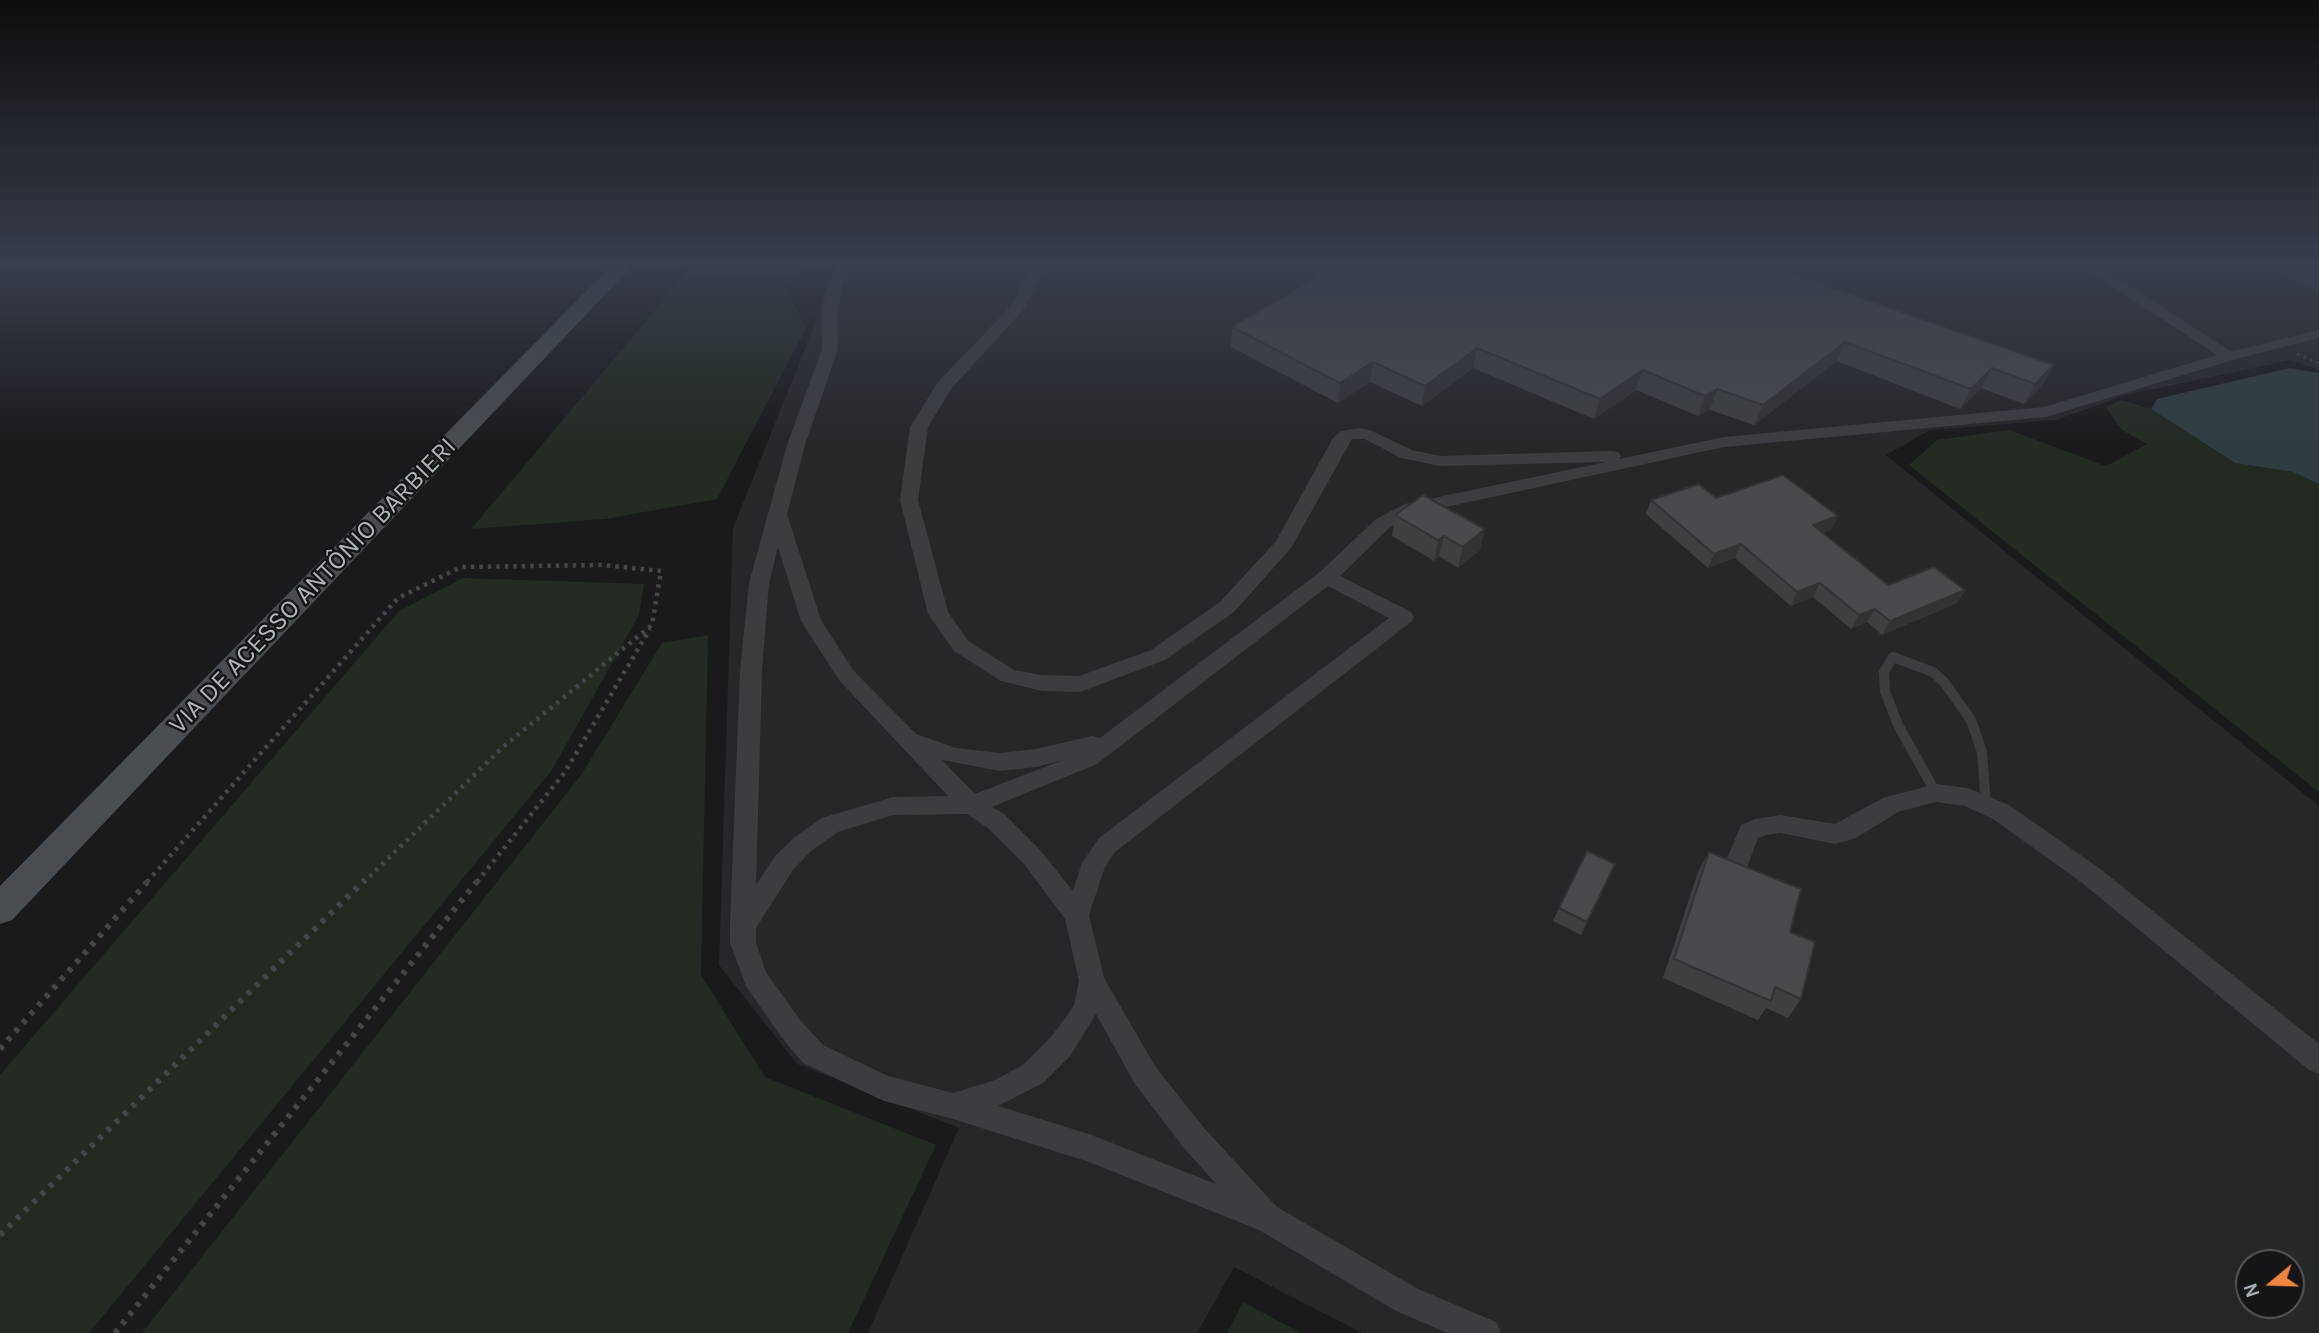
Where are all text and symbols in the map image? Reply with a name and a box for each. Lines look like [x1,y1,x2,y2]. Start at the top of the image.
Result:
street label: VIA DE ACESSO ANTÔNIO BARBIERI [163,431,463,741]
north arrow [2235,1249,2305,1319]
text: N [2239,1280,2265,1300]

